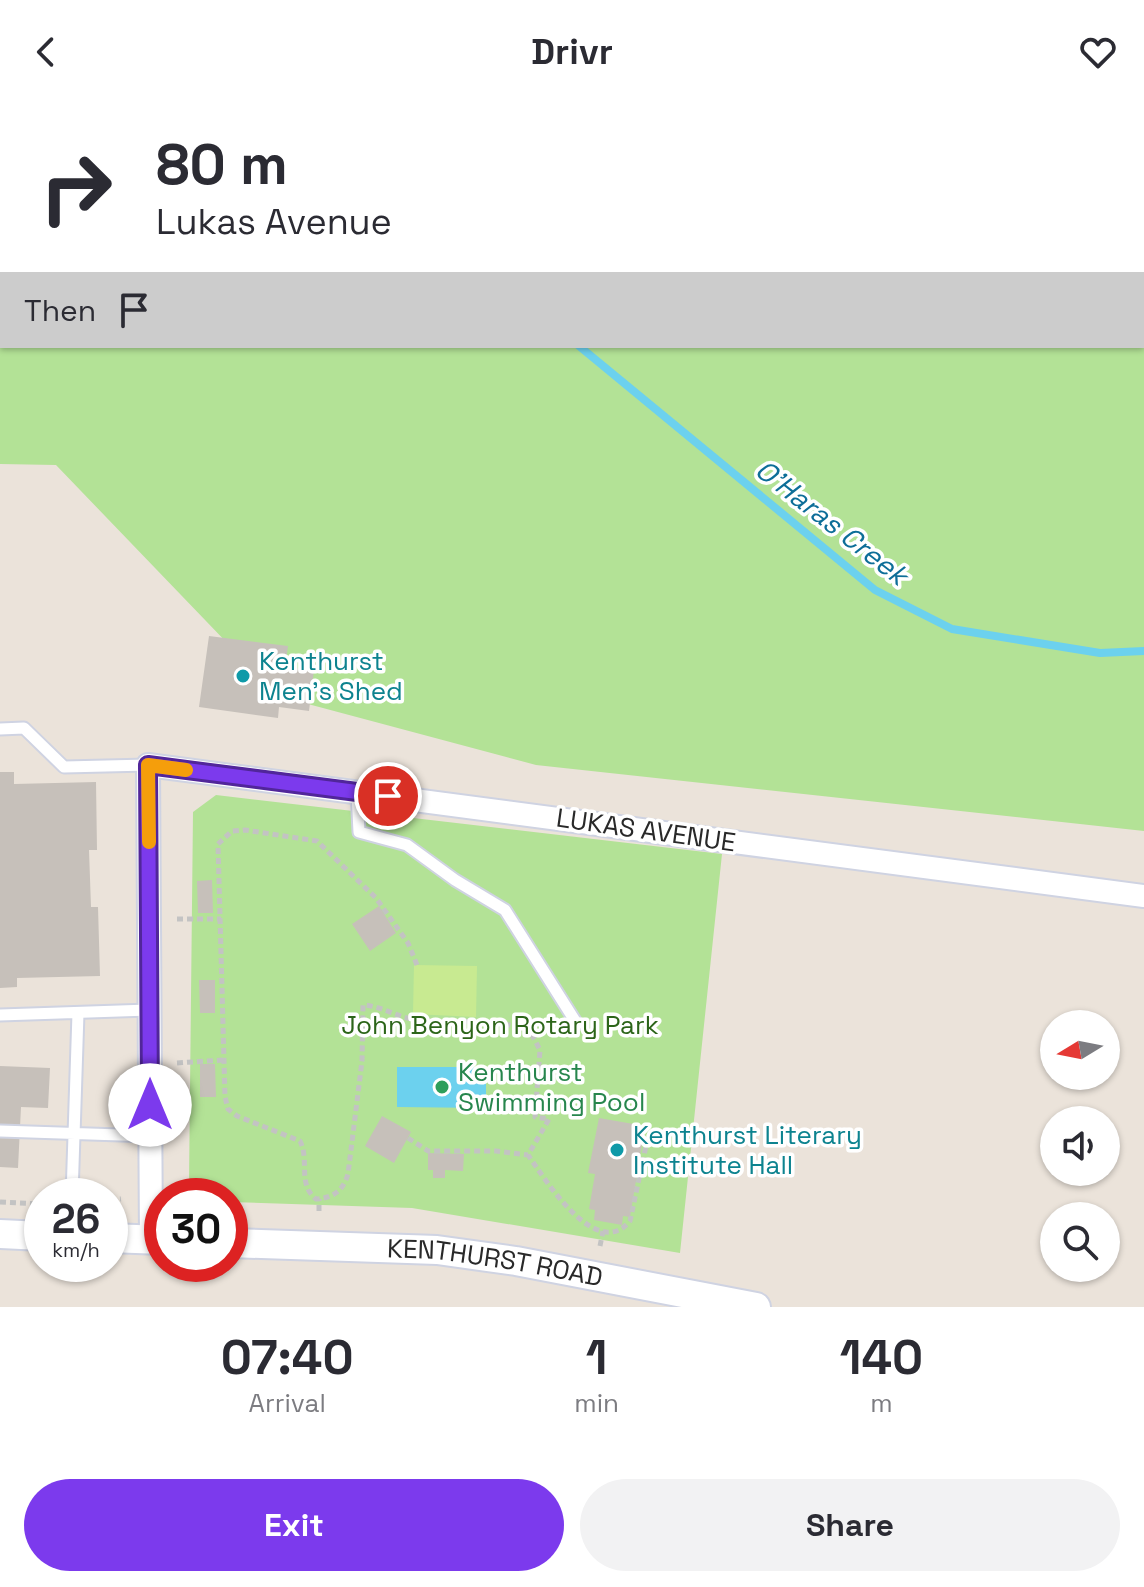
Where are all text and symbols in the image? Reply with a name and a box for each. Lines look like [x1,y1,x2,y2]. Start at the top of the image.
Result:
text: Drivr [531,29,613,75]
icon: back [24,30,68,74]
icon: heart [1076,30,1120,74]
text: 80 m [156,129,288,200]
icon: right [24,136,128,240]
text: Lukas Avenue [156,199,392,245]
icon: arrive [112,288,156,332]
text: Then [24,291,96,330]
water label: O'Haras Creek [748,451,918,595]
place label: Kenthurst Men's Shed [259,644,403,708]
marker: Kenthurst Men's Shed [234,667,252,685]
pin [354,762,422,830]
icon: arrive [366,774,410,818]
street label: LUKAS AVENUE [554,801,738,859]
park label: John Benyon Rotary Park [341,1008,659,1042]
north arrow [1040,1010,1120,1090]
map controls [1040,1010,1120,1282]
place label: Kenthurst Swimming Pool [458,1055,645,1119]
position arrow [108,1063,192,1147]
marker: Kenthurst Swimming Pool [433,1078,451,1096]
button: sound [1040,1106,1120,1186]
place label: Kenthurst Literary Institute Hall [633,1118,862,1182]
marker: Kenthurst Literary Institute Hall [608,1141,626,1159]
speed limit sign: 30 [144,1178,248,1282]
text: 26 [52,1194,100,1245]
button: search [1040,1202,1120,1282]
street label: KENTHURST ROAD [387,1231,606,1294]
text: km/h [52,1237,100,1263]
text: 07:40 [221,1327,354,1388]
text: 1 [586,1327,608,1388]
text: 140 [840,1327,923,1388]
text: Arrival [249,1386,326,1420]
text: min [574,1386,619,1420]
text: m [870,1386,893,1420]
button: Exit [24,1479,564,1571]
button: Share [580,1479,1120,1571]

